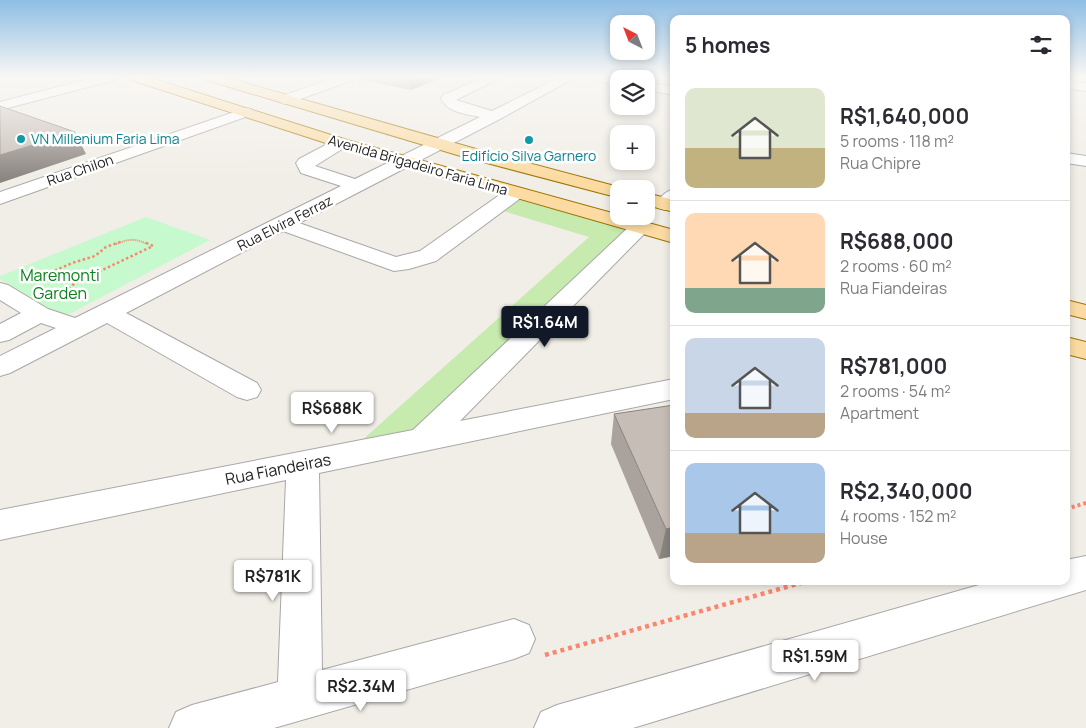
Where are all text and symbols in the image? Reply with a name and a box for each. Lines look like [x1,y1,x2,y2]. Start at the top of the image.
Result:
north arrow [610,15,655,60]
map controls [610,15,655,225]
text: 5 homes [685,31,770,59]
icon: filters [1027,31,1055,59]
button: layers [610,70,655,115]
text: R$1,640,000 [840,102,969,130]
icon: home [725,108,785,168]
button: + [610,125,655,170]
place label: VN Millenium Faria Lima [31,129,179,148]
street label: Avenida Brigadeiro Faria Lima [326,130,510,199]
text: 5 rooms · 118 m² [840,130,954,152]
marker: VN Millenium Faria Lima [15,133,27,145]
marker: Edifício Silva Garnero [523,134,535,146]
place label: Edifício Silva Garnero [462,146,596,165]
street label: Rua Chilon [44,149,116,190]
text: Rua Chipre [840,152,921,174]
button: − [610,180,655,225]
street label: Rua Elvira Ferraz [234,190,336,255]
text: R$688,000 [840,227,954,255]
icon: home [725,233,785,293]
text: 2 rooms · 60 m² [840,255,952,277]
park label: Maremonti Garden [20,264,100,304]
text: Rua Fiandeiras [840,277,947,299]
pin: R$1.64M [499,306,591,348]
text: R$1.64M [512,311,578,333]
text: R$781,000 [840,352,947,380]
icon: home [725,358,785,418]
text: 2 rooms · 54 m² [840,380,951,402]
pin: R$688K [291,392,373,434]
text: R$688K [302,397,362,419]
text: Apartment [840,402,919,424]
street label: Rua Fiandeiras [223,448,333,490]
text: R$2,340,000 [840,477,973,505]
icon: home [725,483,785,543]
text: 4 rooms · 152 m² [840,505,956,527]
text: House [840,527,888,549]
pin: R$781K [232,560,314,602]
text: R$781K [245,565,301,587]
pin: R$1.59M [769,640,861,682]
text: R$1.59M [783,645,847,667]
pin: R$2.34M [315,670,407,712]
text: R$2.34M [327,675,395,697]

